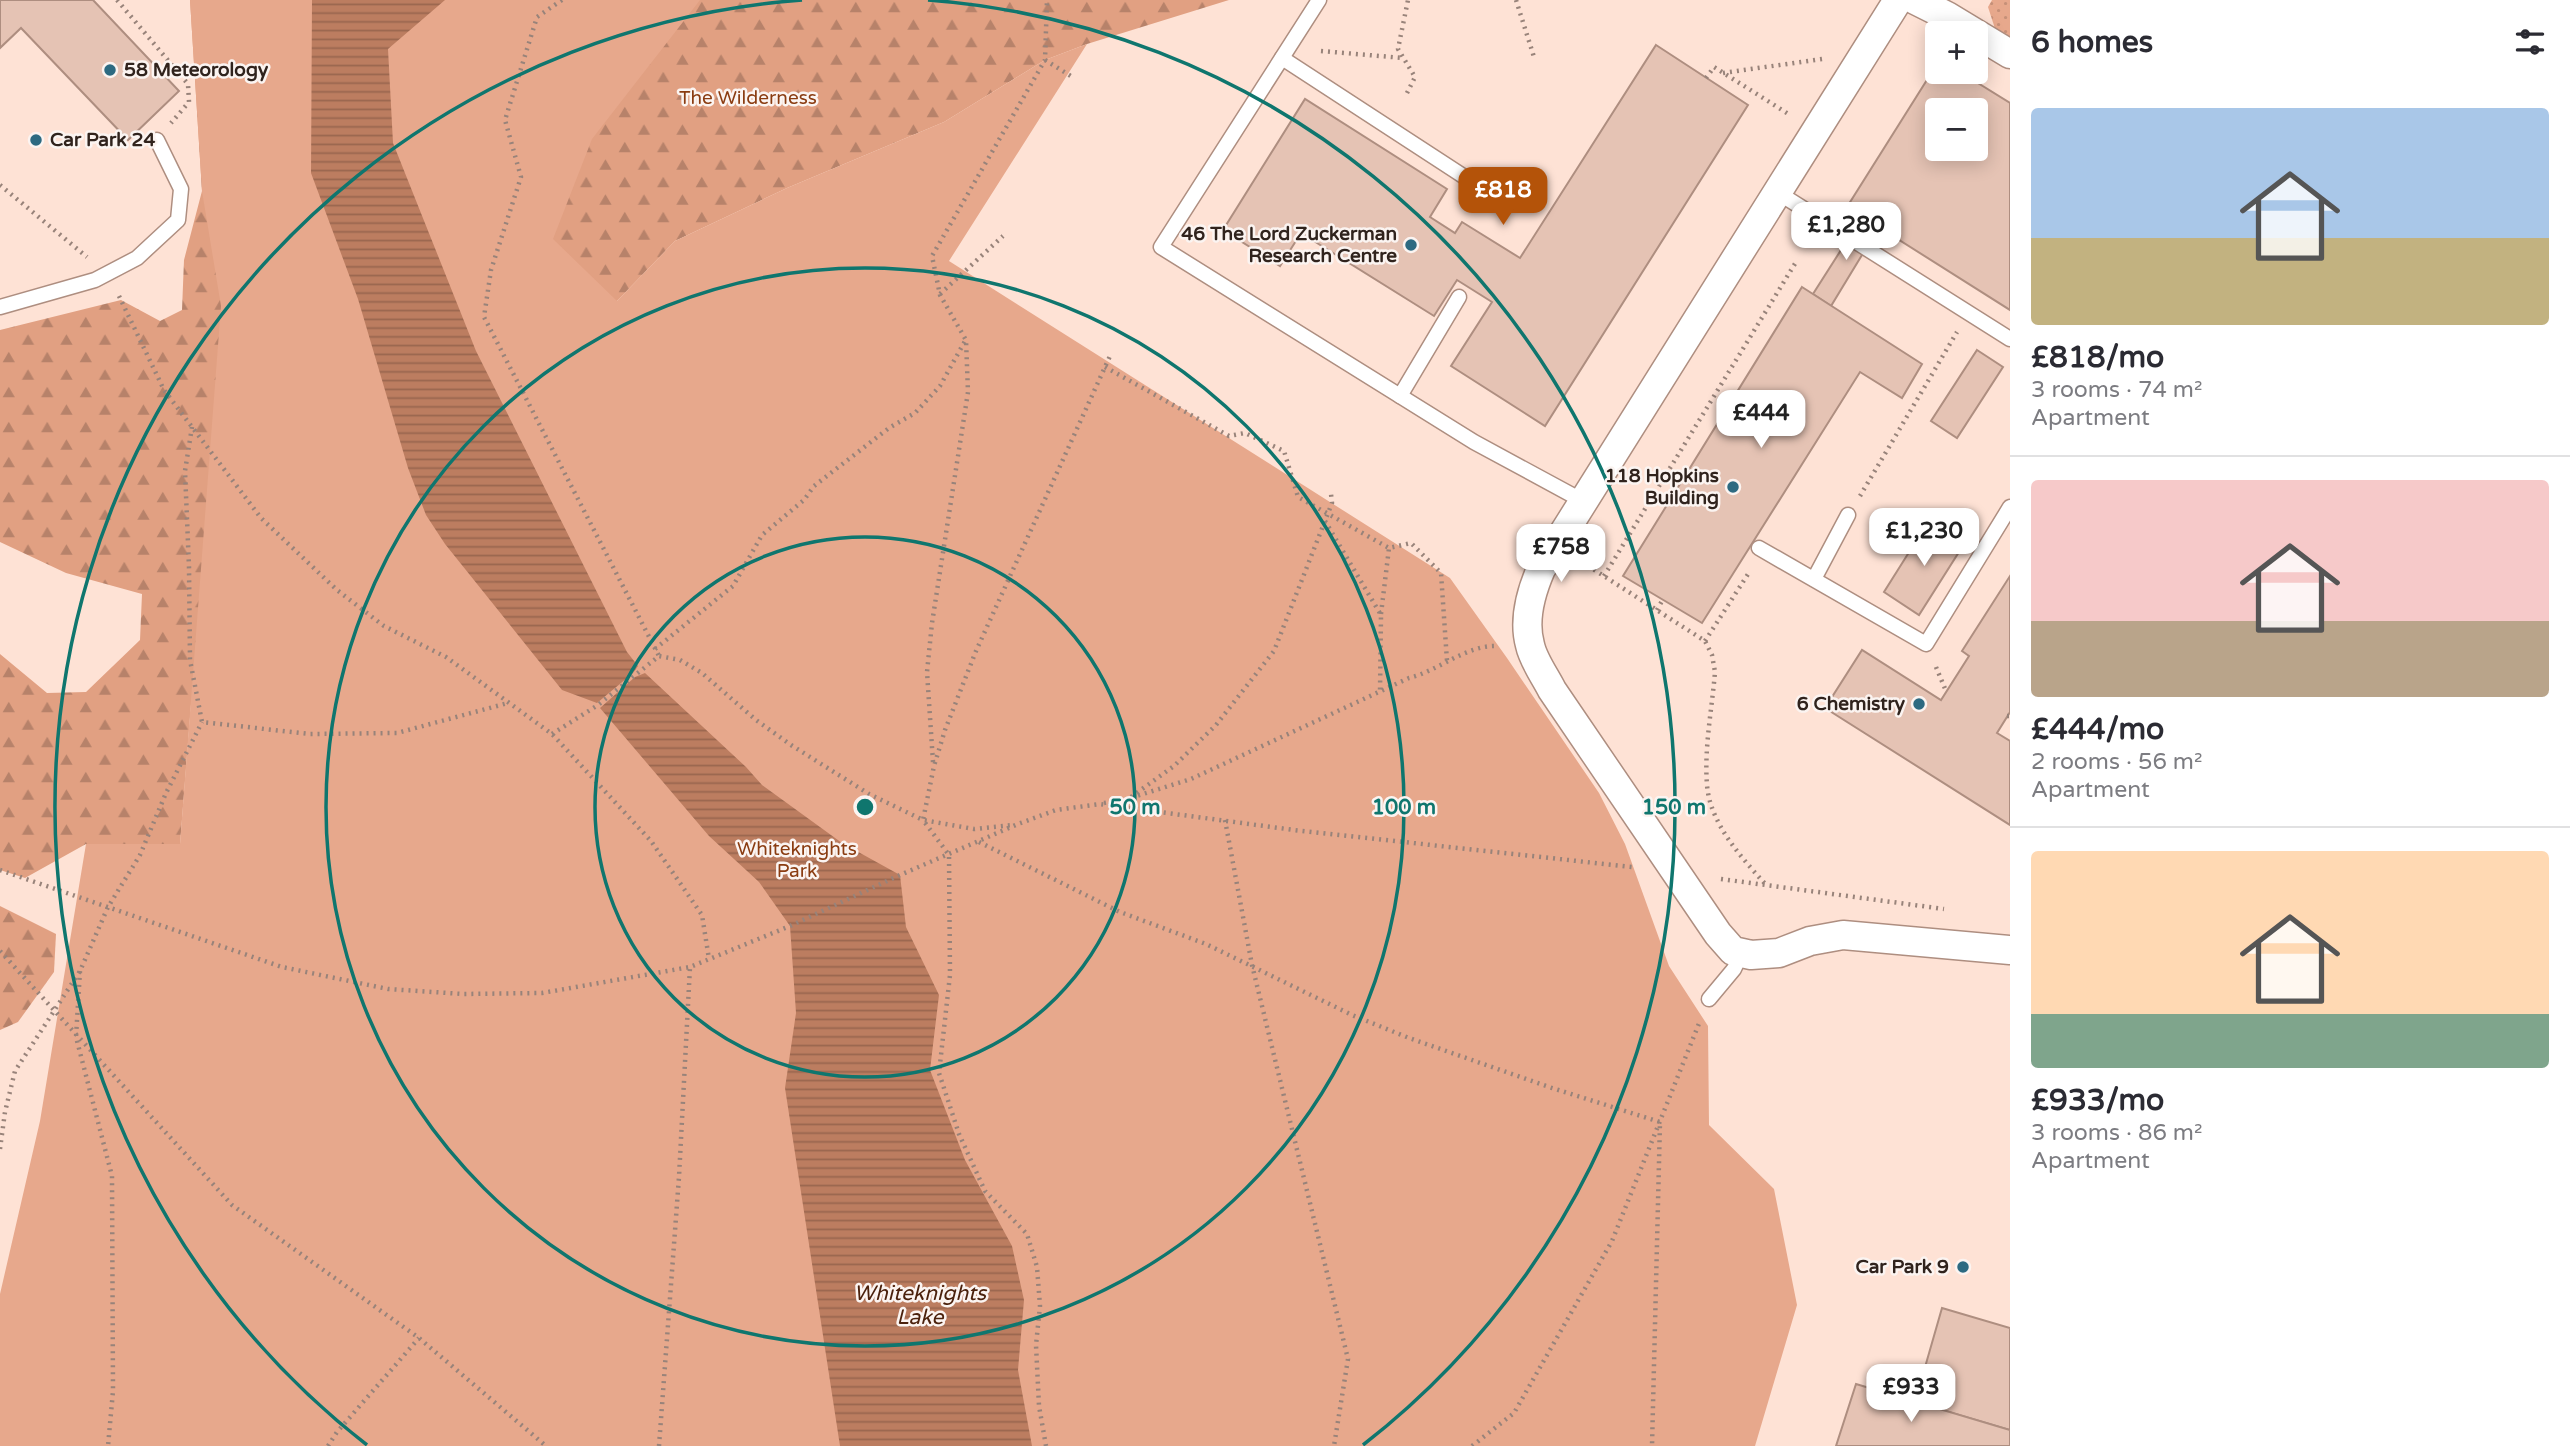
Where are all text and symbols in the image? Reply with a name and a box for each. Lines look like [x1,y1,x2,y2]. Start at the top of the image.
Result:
map controls [1925,21,1988,161]
button: + [1925,21,1988,84]
icon: filters [2511,23,2549,61]
text: 6 homes [2031,24,2153,61]
place label: 58 Meteorology [124,59,269,82]
marker: 58 Meteorology [102,62,118,78]
park label: The Wilderness [679,87,817,109]
button: − [1925,98,1988,161]
place label: Car Park 24 [50,129,156,151]
marker: Car Park 24 [28,132,44,148]
icon: home [2227,153,2353,279]
pin: £818 [1462,168,1544,227]
text: £818 [1474,176,1532,204]
pin: £1,280 [1789,202,1903,262]
text: £1,280 [1807,211,1885,239]
place label: 46 The Lord Zuckerman Research Centre [1181,223,1397,267]
marker: 46 The Lord Zuckerman Research Centre [1403,237,1419,253]
text: £818/mo [2031,339,2164,376]
text: 3 rooms · 74 m² [2031,376,2202,404]
pin: £444 [1720,391,1802,450]
text: £444 [1732,399,1790,427]
text: Apartment [2031,404,2150,432]
place label: 118 Hopkins Building [1605,465,1719,510]
marker: 118 Hopkins Building [1725,479,1741,495]
pin: £1,230 [1867,508,1981,568]
text: £1,230 [1885,517,1963,545]
pin: £758 [1520,524,1602,584]
icon: home [2227,525,2353,651]
text: £758 [1532,533,1590,561]
place label: 6 Chemistry [1797,693,1906,716]
marker: 6 Chemistry [1911,696,1927,712]
text: £444/mo [2031,711,2164,748]
text: 2 rooms · 56 m² [2031,748,2202,776]
text: Apartment [2031,776,2150,804]
centre of rings [853,795,877,819]
text: 50 m [1109,795,1161,820]
text: 100 m [1372,795,1436,820]
text: 150 m [1642,795,1706,820]
park label: Whiteknights Park [737,838,857,882]
icon: home [2227,896,2353,1022]
text: £933/mo [2031,1082,2164,1119]
text: 3 rooms · 86 m² [2031,1119,2202,1147]
text: Apartment [2031,1147,2150,1175]
place label: Car Park 9 [1855,1256,1949,1278]
marker: Car Park 9 [1955,1259,1971,1275]
water label: Whiteknights Lake [854,1281,988,1330]
pin: £933 [1870,1364,1952,1424]
text: £933 [1882,1373,1940,1401]

